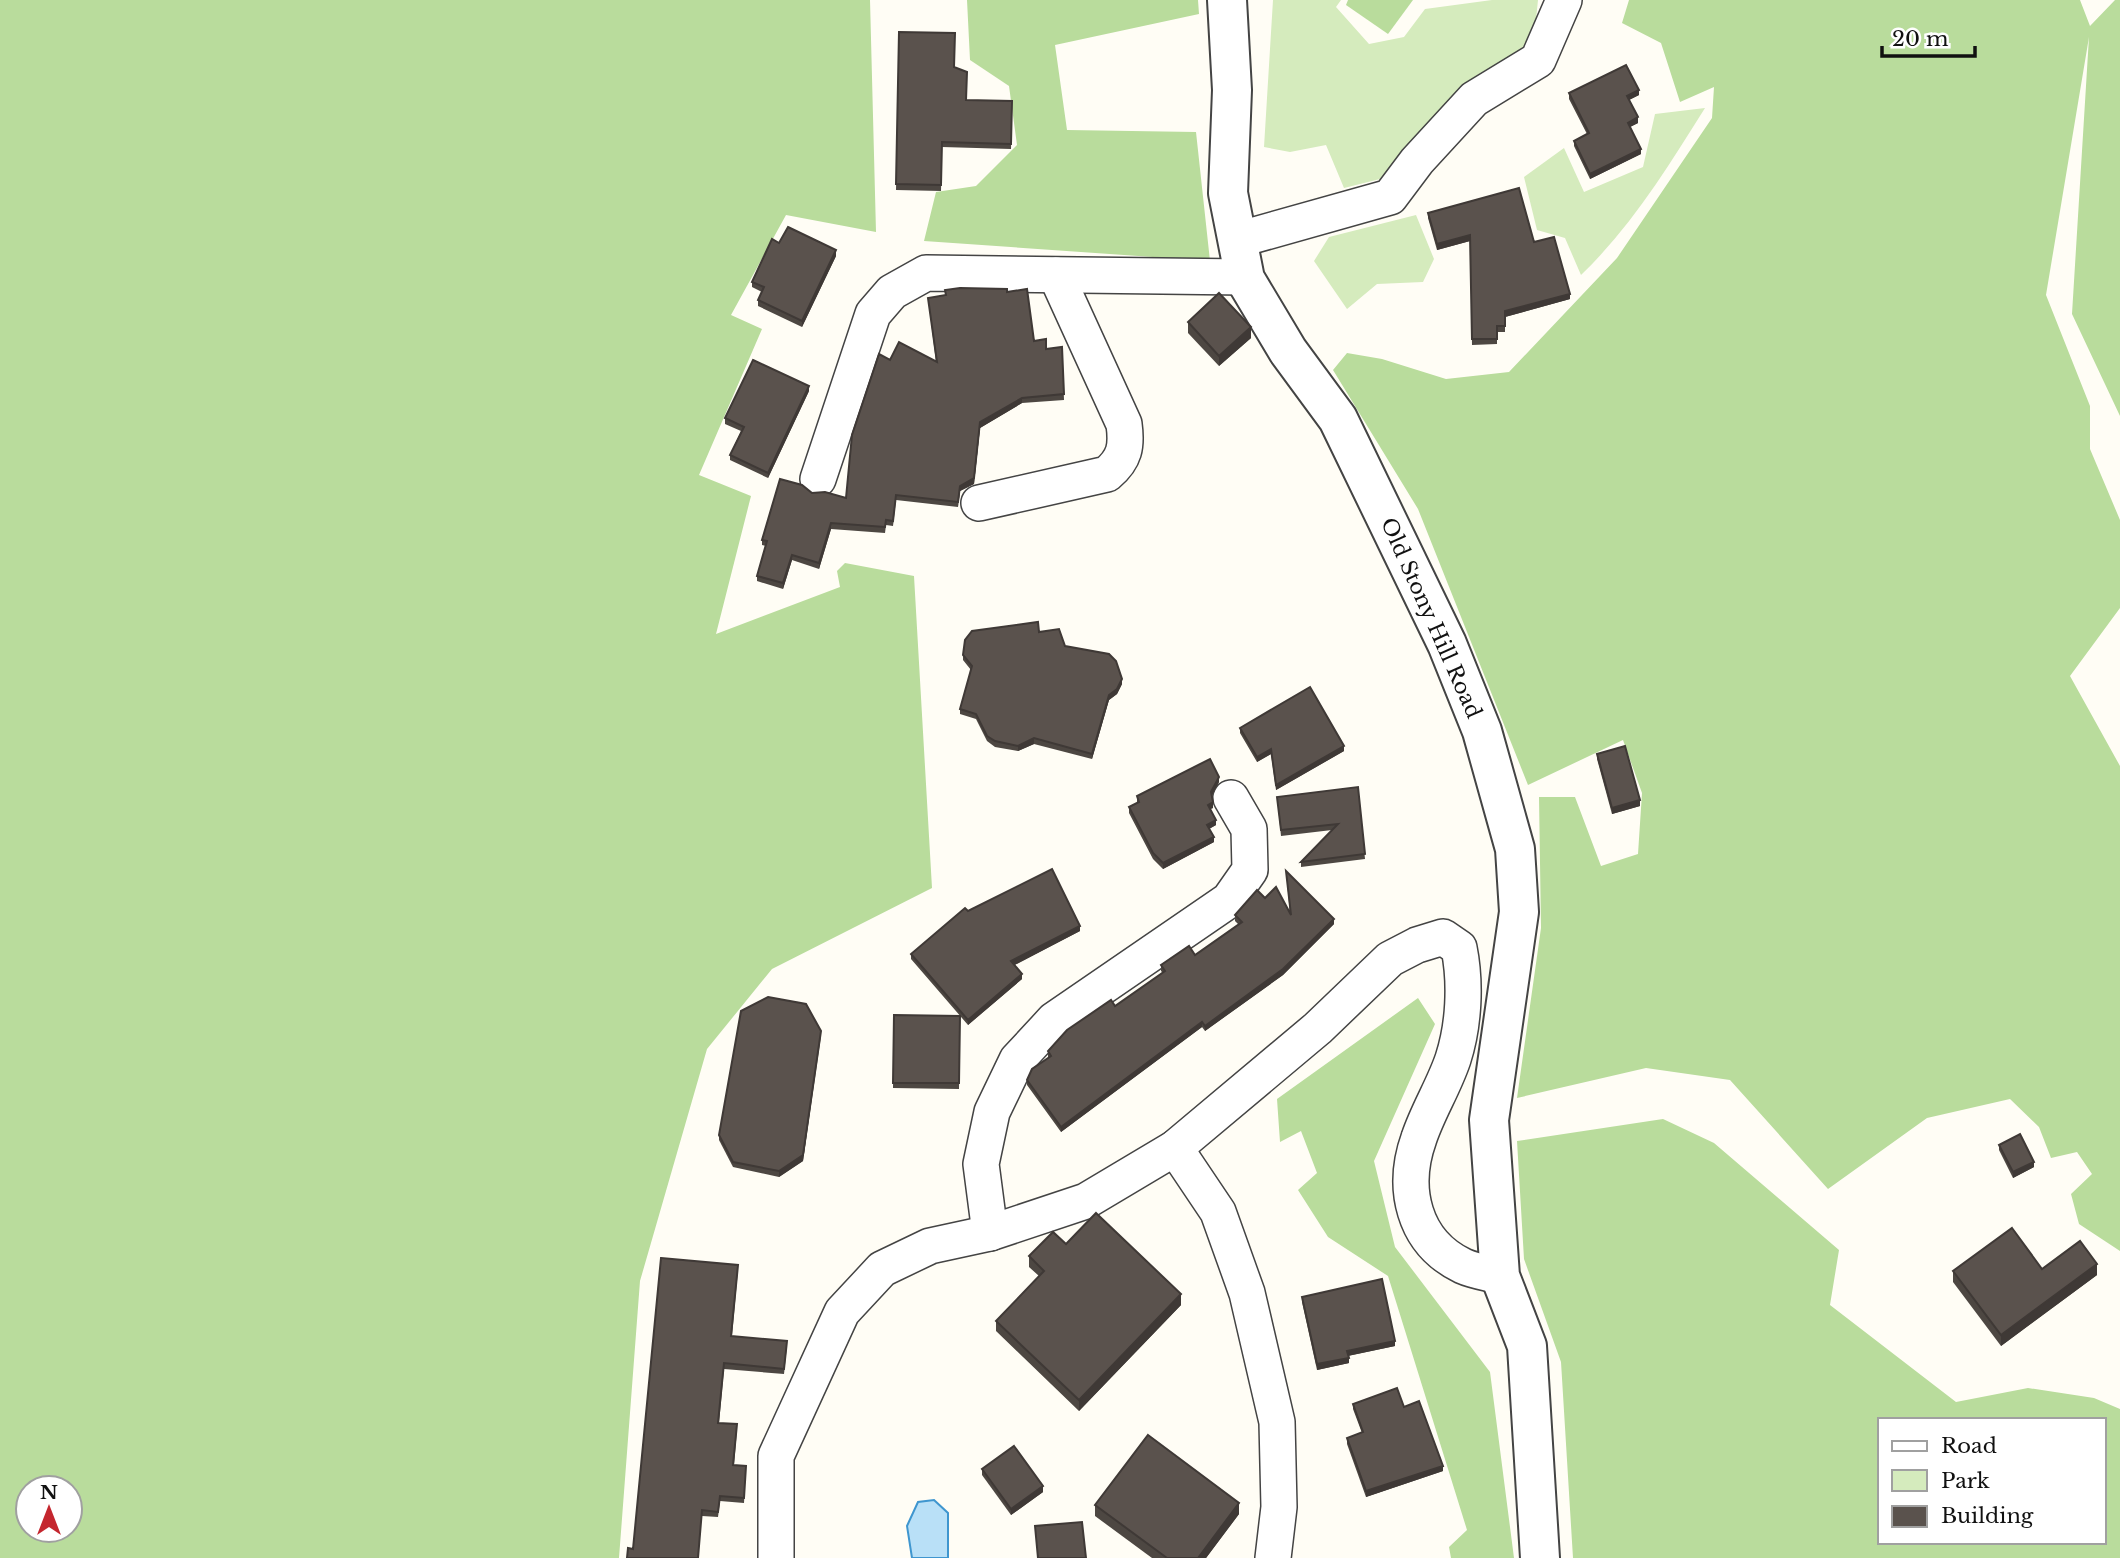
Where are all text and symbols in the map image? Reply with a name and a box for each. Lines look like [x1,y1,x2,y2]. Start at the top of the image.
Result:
scale bar [1882,14,1975,58]
text: 20 m [1892,26,1949,52]
street label: Old Stony Hill Road [1375,514,1487,722]
legend [1878,1418,2106,1544]
text: Road [1941,1433,1997,1459]
text: Park [1941,1468,1990,1494]
north arrow [14,1474,84,1544]
text: N [40,1481,58,1504]
text: Building [1941,1503,2034,1529]

